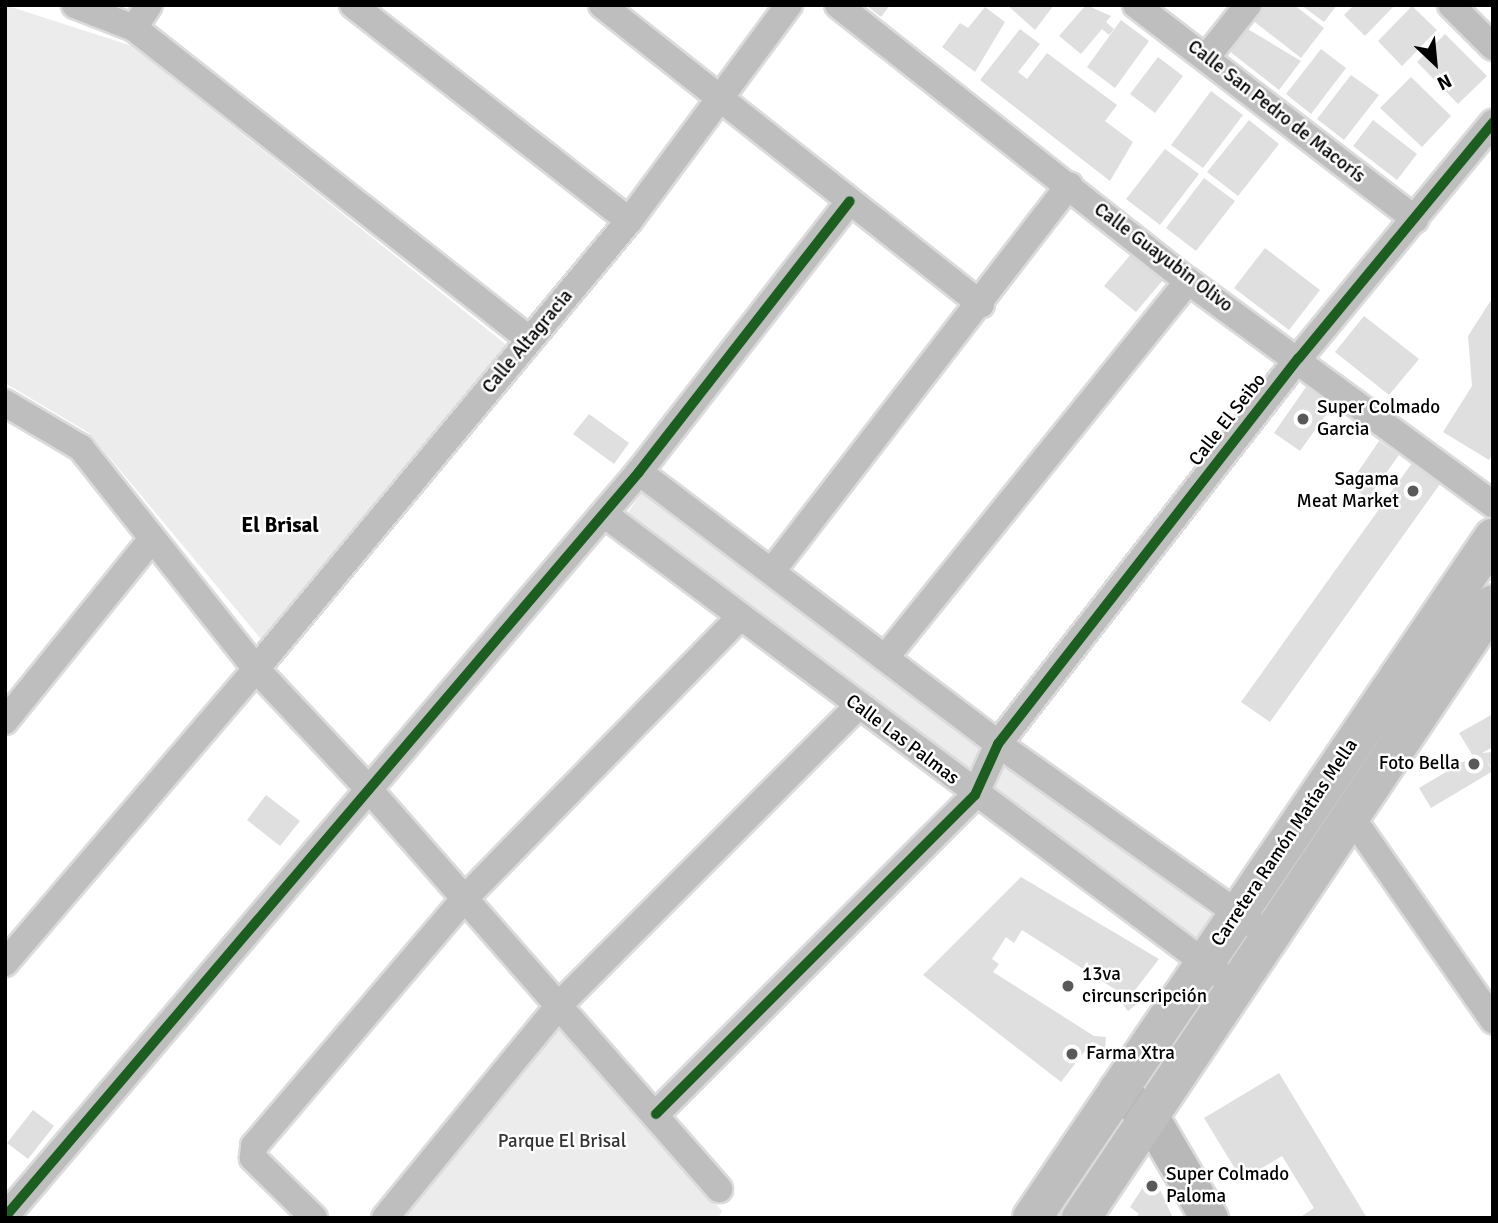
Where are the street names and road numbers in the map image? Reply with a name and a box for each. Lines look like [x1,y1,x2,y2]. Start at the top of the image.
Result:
street label: Calle San Pedro de Macorís [1183,36,1369,188]
street label: Calle Guayubin Olivo [1089,198,1237,318]
street label: Calle Altagracia [478,285,578,399]
street label: Calle El Seibo [1185,369,1271,471]
street label: Calle Las Palmas [841,690,963,790]
street label: Carretera Ramón Matías Mella [1207,735,1363,951]

